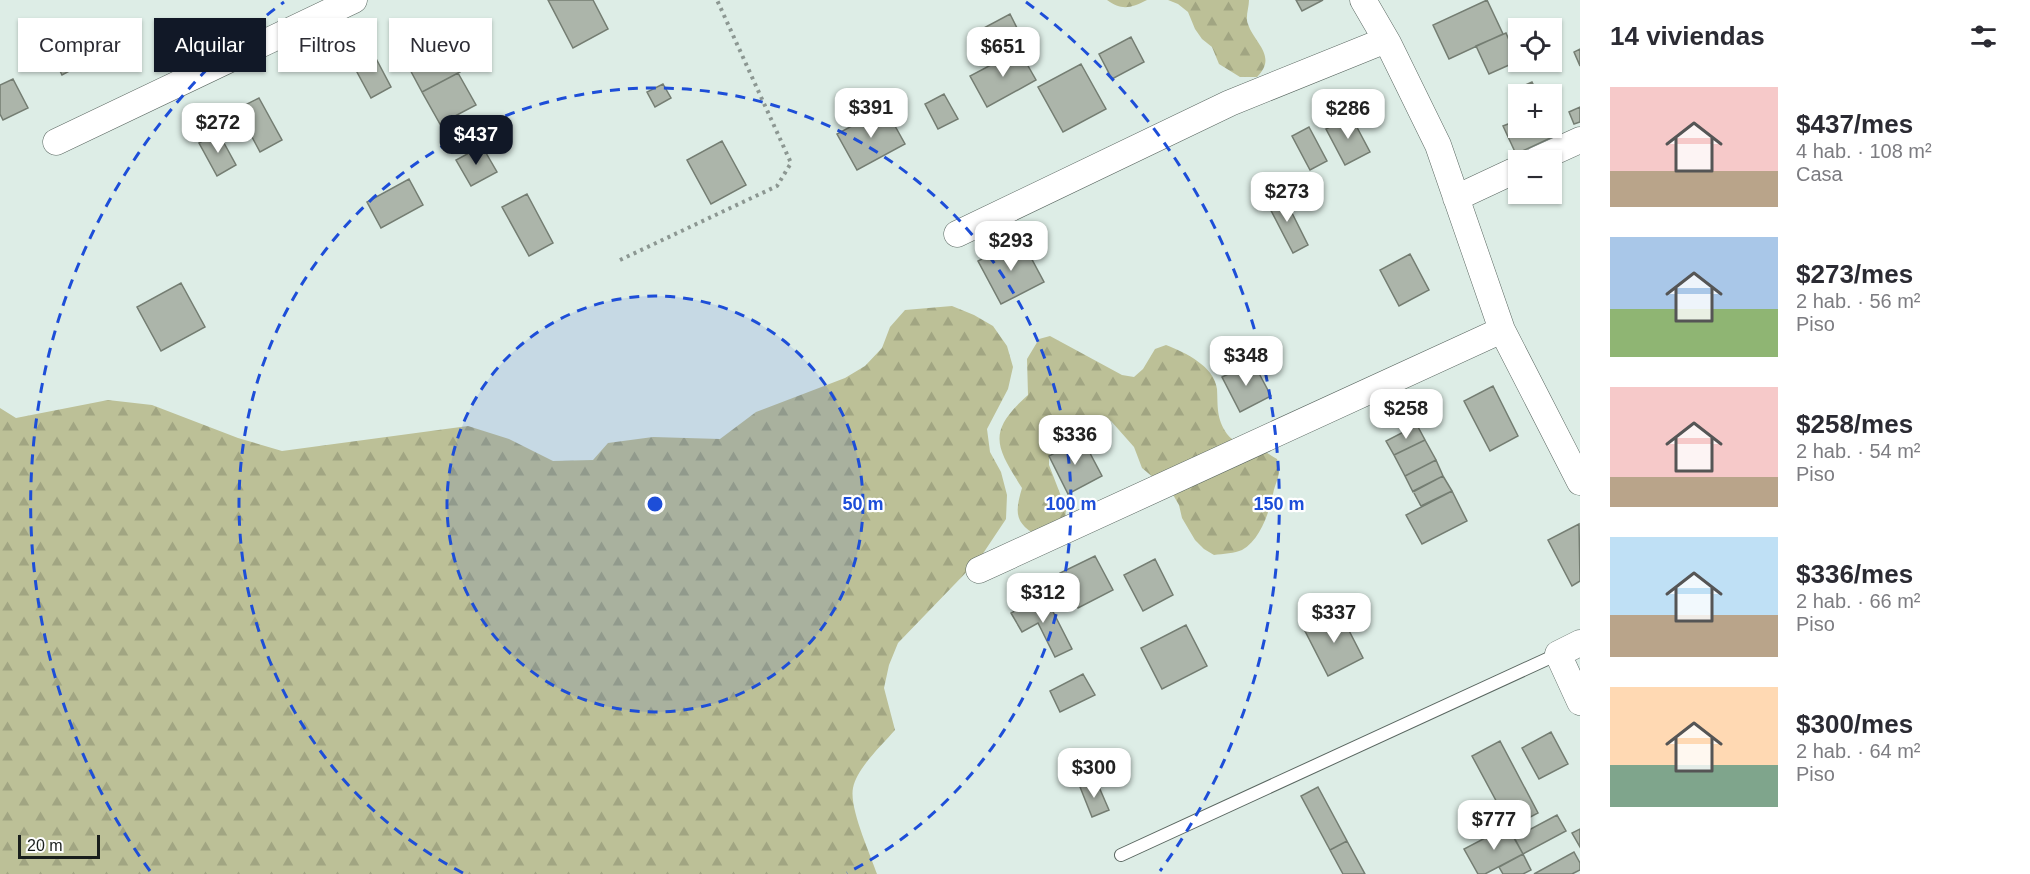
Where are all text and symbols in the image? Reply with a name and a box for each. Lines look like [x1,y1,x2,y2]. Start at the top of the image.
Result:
chip: Comprar [18,18,142,72]
chip: Alquilar [154,18,266,72]
chip: Filtros [278,18,377,72]
chip: Nuevo [389,18,492,72]
map controls [1508,18,1562,204]
button: locate [1508,18,1562,72]
icon: filters [1967,20,2000,53]
text: 14 viviendas [1610,21,1765,51]
pin: $651 [967,27,1039,78]
text: $651 [981,35,1025,57]
button: + [1508,84,1562,138]
pin: $391 [835,88,907,139]
pin: $286 [1312,89,1384,140]
text: $391 [849,96,893,118]
text: $286 [1326,97,1370,119]
pin: $272 [182,103,254,154]
text: $437/mes [1796,109,1913,139]
text: $272 [196,111,240,133]
icon: home [1658,111,1730,183]
pin: $437 [440,115,512,166]
text: $437 [454,123,498,145]
text: 4 hab. · 108 m² [1796,140,1932,162]
button: − [1508,150,1562,204]
text: Casa [1796,163,1843,185]
pin: $273 [1251,172,1323,223]
text: $273 [1265,180,1309,202]
pin: $293 [975,221,1047,272]
text: $293 [989,229,1033,251]
text: $273/mes [1796,259,1913,289]
icon: home [1658,261,1730,333]
text: 2 hab. · 56 m² [1796,290,1921,312]
text: Piso [1796,313,1835,335]
pin: $348 [1210,336,1282,387]
text: $348 [1224,344,1268,366]
pin: $258 [1370,389,1442,440]
text: $258 [1384,397,1428,419]
text: $258/mes [1796,409,1913,439]
icon: home [1658,411,1730,483]
pin: $336 [1039,415,1111,466]
text: $336 [1053,423,1097,445]
text: 2 hab. · 54 m² [1796,440,1921,462]
text: Piso [1796,463,1835,485]
centre of rings [645,494,665,514]
text: 50 m [842,494,884,514]
text: 100 m [1045,494,1097,514]
text: 150 m [1253,494,1305,514]
text: $336/mes [1796,559,1913,589]
icon: home [1658,561,1730,633]
pin: $312 [1007,573,1079,624]
text: $312 [1021,581,1065,603]
text: 2 hab. · 66 m² [1796,590,1921,612]
pin: $337 [1298,593,1370,644]
text: $337 [1312,601,1356,623]
text: Piso [1796,613,1835,635]
text: $300/mes [1796,709,1913,739]
icon: home [1658,711,1730,783]
text: 2 hab. · 64 m² [1796,740,1921,762]
pin: $300 [1058,748,1130,799]
text: $300 [1072,756,1116,778]
text: Piso [1796,763,1835,785]
pin: $777 [1458,800,1530,851]
text: $777 [1472,808,1516,830]
scale bar [18,832,100,860]
text: 20 m [27,837,63,854]

